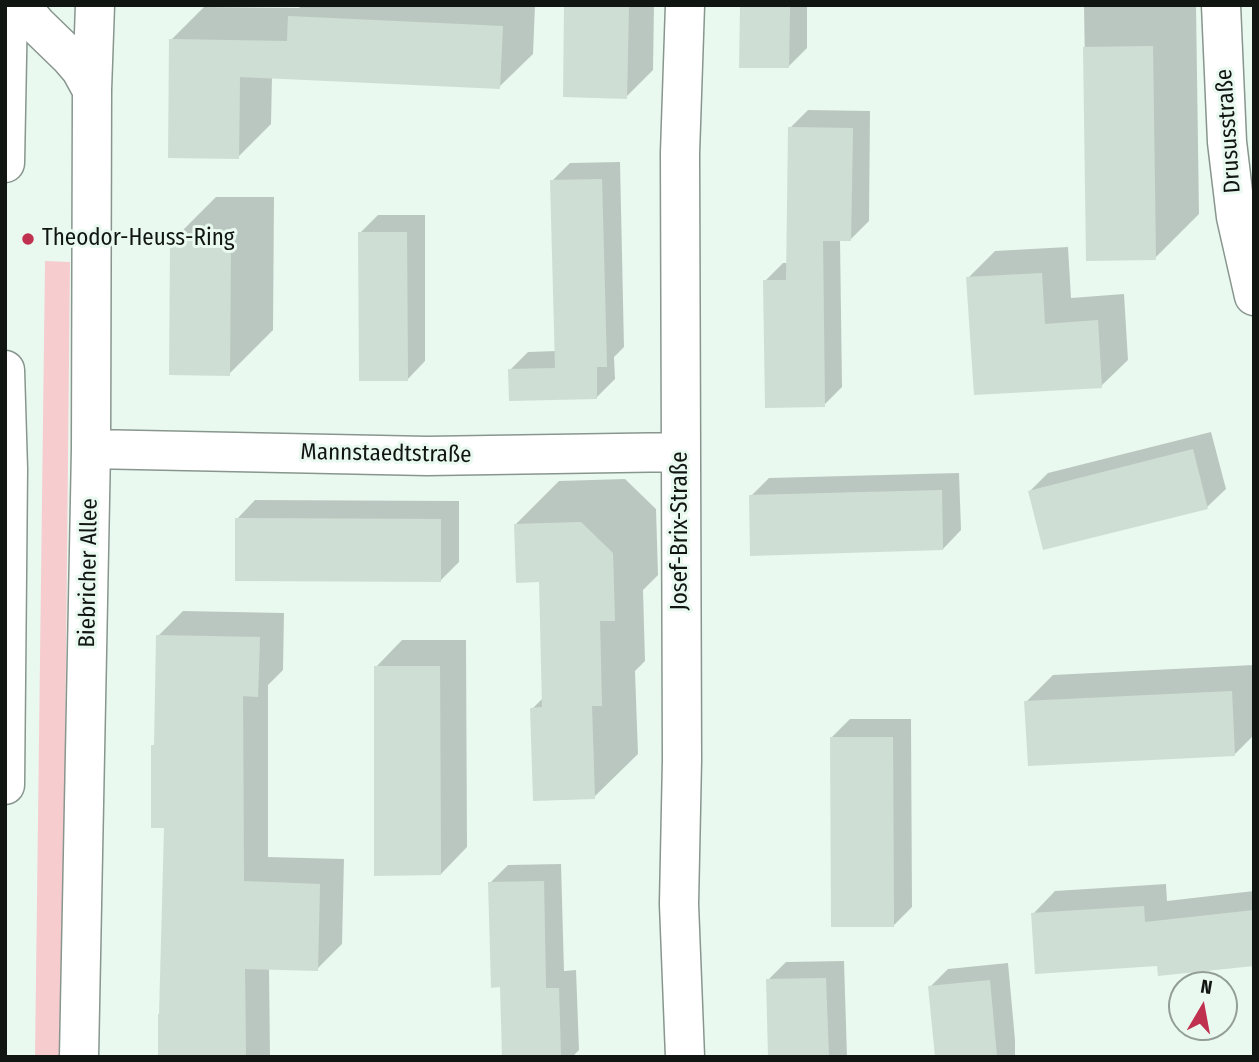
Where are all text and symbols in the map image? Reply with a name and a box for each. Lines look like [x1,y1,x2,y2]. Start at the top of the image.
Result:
street label: Drususstraße [1211,68,1247,194]
place label: Theodor-Heuss-Ring [42,225,235,253]
marker: Theodor-Heuss-Ring [20,231,36,247]
street label: Mannstaedtstraße [300,439,472,469]
street label: Josef-Brix-Straße [667,451,695,611]
street label: Biebricher Allee [74,498,104,648]
north arrow [1168,971,1238,1041]
text: N [1199,974,1214,999]

